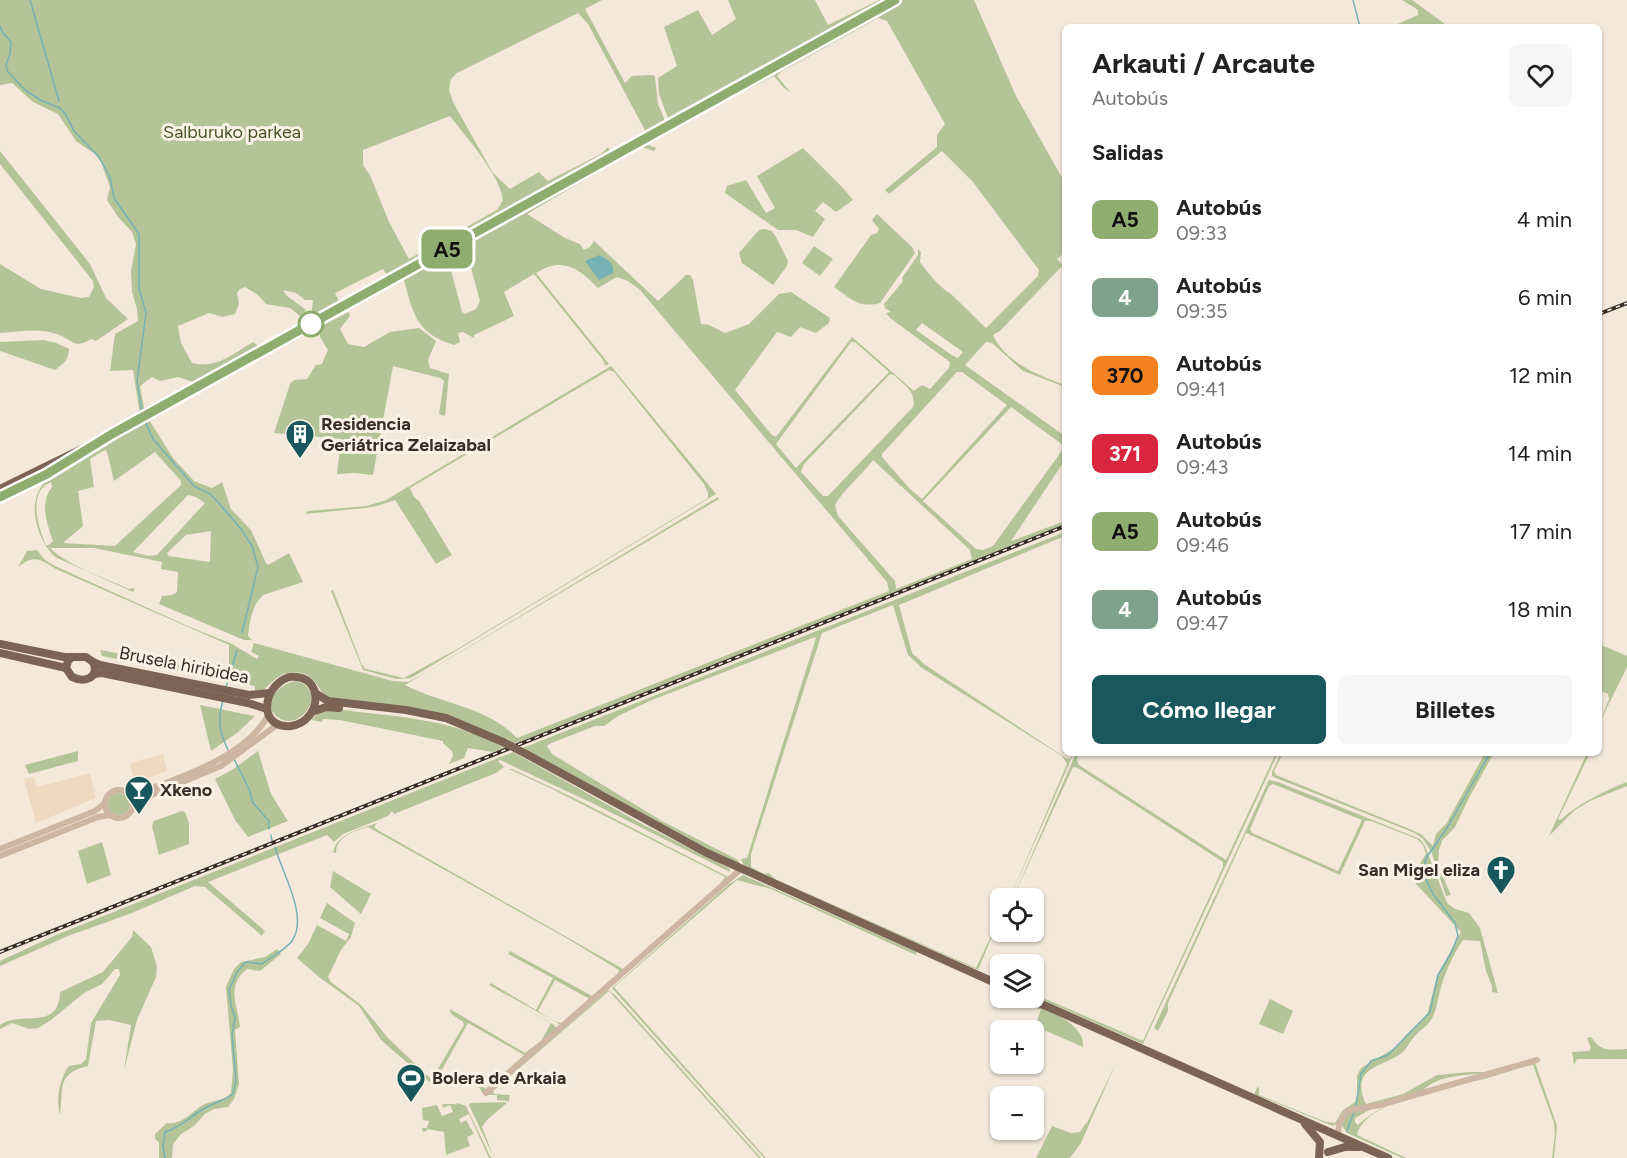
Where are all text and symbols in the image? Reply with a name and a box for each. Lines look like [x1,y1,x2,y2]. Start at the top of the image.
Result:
button: heart [1509,44,1572,107]
text: Arkauti / Arcaute [1092,46,1315,80]
text: Autobús [1092,86,1168,110]
park label: Salburuko parkea [163,121,301,143]
text: Salidas [1092,139,1163,166]
text: Autobús [1176,194,1262,221]
text: 4 min [1517,206,1572,233]
text: A5 [1111,207,1139,232]
text: 09:33 [1176,221,1227,245]
line badge: A5 [420,230,474,268]
text: A5 [433,237,461,262]
text: Autobús [1176,272,1262,299]
text: 6 min [1518,284,1572,311]
text: 4 [1118,285,1132,310]
text: 09:35 [1176,299,1228,323]
unlabelled marker [298,311,324,337]
text: Autobús [1176,350,1262,377]
text: 12 min [1509,362,1572,389]
text: 370 [1107,363,1143,388]
text: 09:41 [1176,377,1226,401]
place label: Residencia Geriátrica Zelaizabal [321,413,491,456]
building icon: Residencia Geriátrica Zelaizabal [284,418,316,460]
text: Autobús [1176,428,1262,455]
text: 14 min [1508,440,1572,467]
text: 371 [1109,441,1141,466]
text: 09:43 [1176,455,1229,479]
text: Autobús [1176,506,1262,533]
text: 17 min [1510,518,1572,545]
text: A5 [1111,519,1139,544]
text: 09:46 [1176,533,1229,557]
text: Autobús [1176,584,1262,611]
text: 18 min [1508,596,1572,623]
text: 4 [1118,597,1132,622]
text: 09:47 [1176,611,1228,635]
street label: Brusela hiribidea [117,642,251,688]
button: Cómo llegar [1092,675,1326,744]
button: Billetes [1338,675,1572,744]
bar icon: Xkeno [123,774,155,816]
place label: Xkeno [160,779,212,801]
church icon: San Migel eliza [1485,854,1517,896]
place label: San Migel eliza [1358,859,1480,881]
map controls [990,888,1044,1140]
button: locate [990,888,1044,942]
button: layers [990,954,1044,1008]
button: + [990,1020,1044,1074]
sports icon: Bolera de Arkaia [395,1062,427,1104]
place label: Bolera de Arkaia [432,1067,566,1089]
button: − [990,1086,1044,1140]

